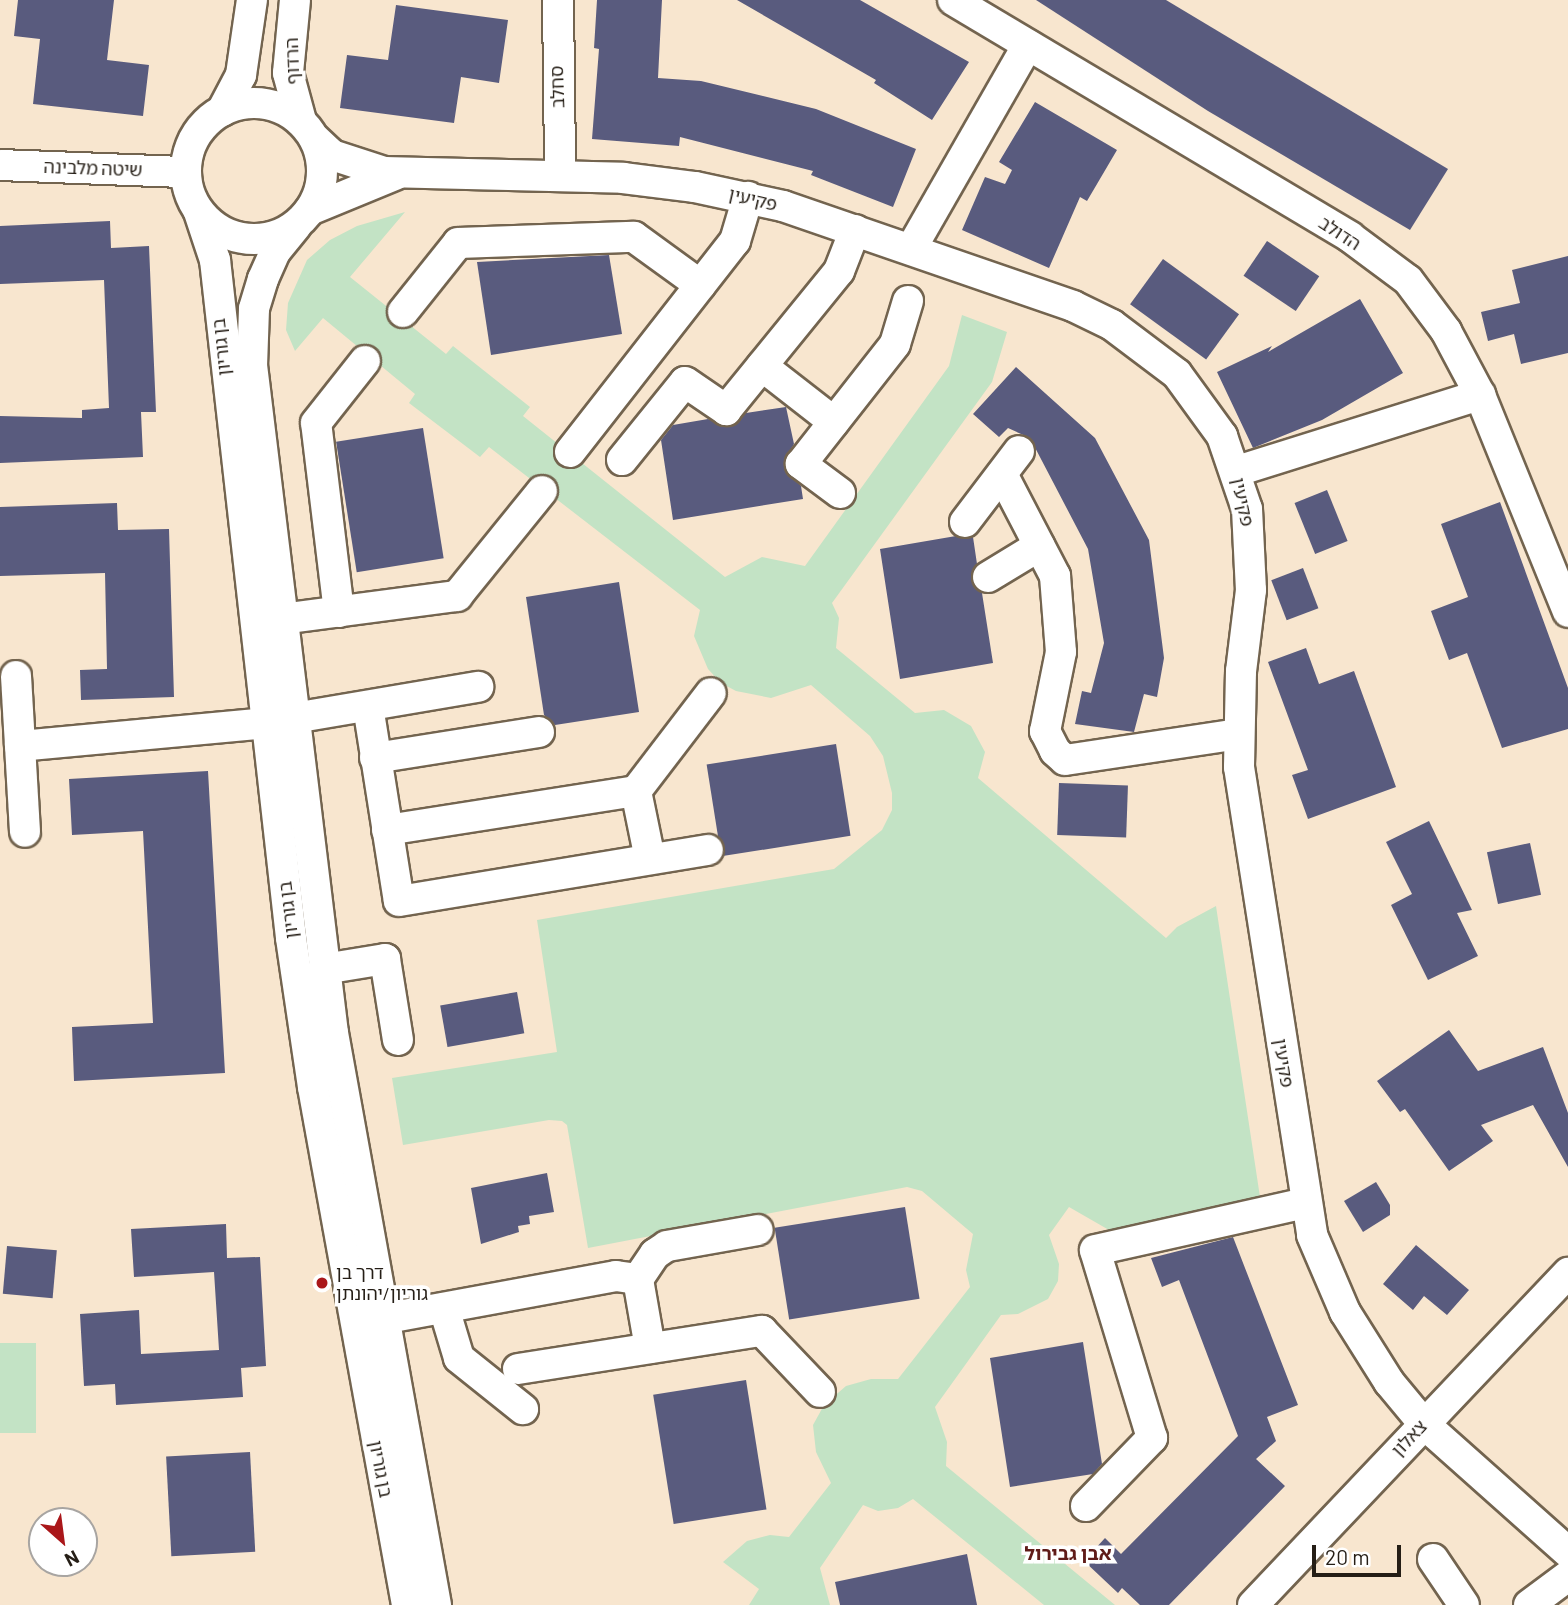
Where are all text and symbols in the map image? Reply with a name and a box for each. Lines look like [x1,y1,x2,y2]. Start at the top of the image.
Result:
street label: הרדוף [280,37,304,85]
street label: סחלב [545,65,569,109]
street label: שיטה מלבינה [43,155,143,181]
street label: פקיעין [727,183,779,215]
street label: הדולב [1315,212,1365,254]
street label: בן גוריון [207,317,235,377]
street label: פקיעין [1227,476,1259,528]
street label: בן גוריון [274,880,302,940]
street label: פקיעין [1269,1037,1299,1089]
place label: דרך בן גוריון/יהונתן [336,1262,428,1304]
marker: דרך בן גוריון/יהונתן [314,1275,330,1291]
street label: צאלון [1387,1415,1431,1461]
street label: בן גוריון [365,1439,397,1499]
north arrow [28,1507,98,1577]
scale bar [1316,1532,1405,1576]
district label: אבן גבירול [1024,1542,1112,1564]
text: 20 m [1325,1544,1370,1569]
text: N [61,1546,83,1572]

